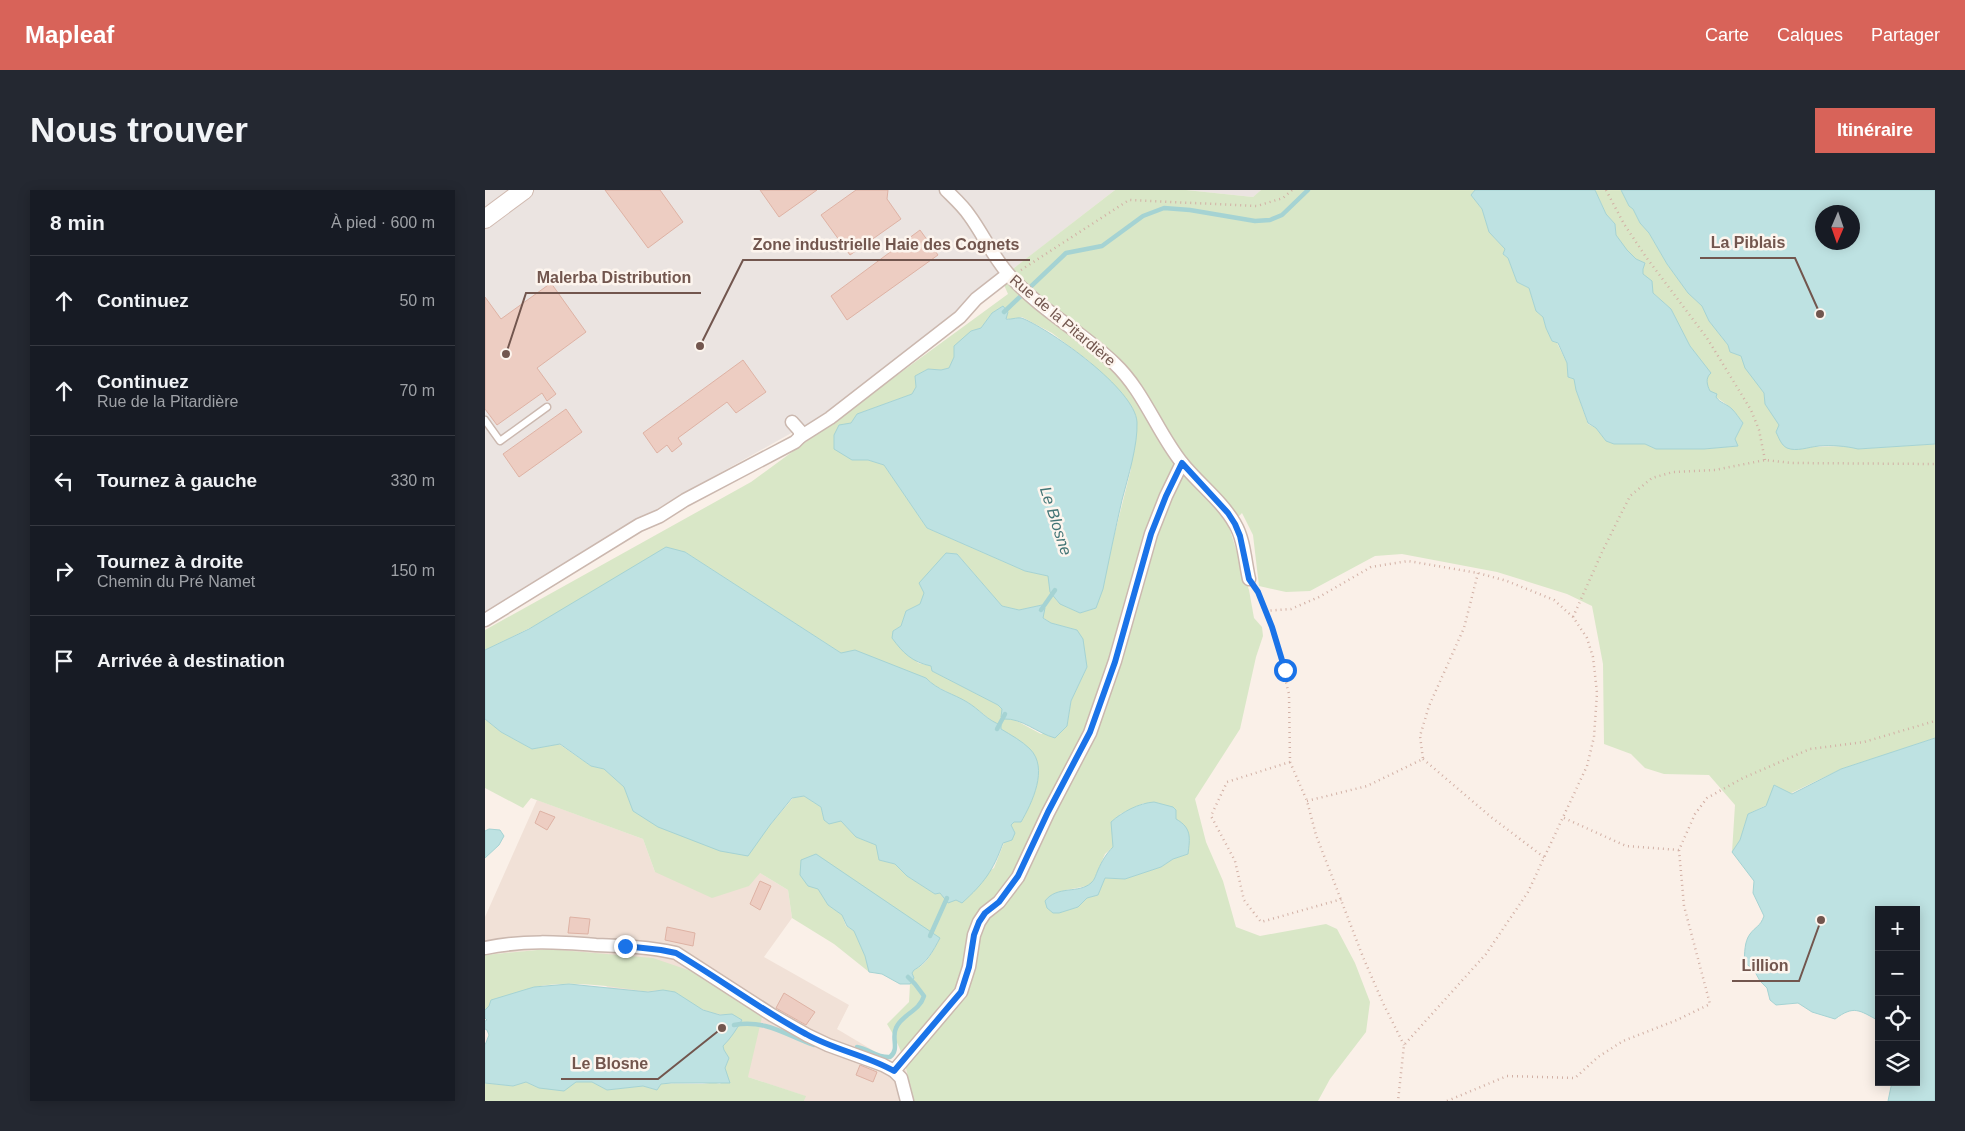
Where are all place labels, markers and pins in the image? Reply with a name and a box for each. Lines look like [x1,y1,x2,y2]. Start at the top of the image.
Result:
callout: La Piblais [1700,227,1795,258]
callout: Zone industrielle Haie des Cognets [743,229,1030,260]
callout: Malerba Distribution [526,262,701,293]
callout: Lillion [1732,950,1799,981]
callout: Le Blosne [561,1048,658,1079]

